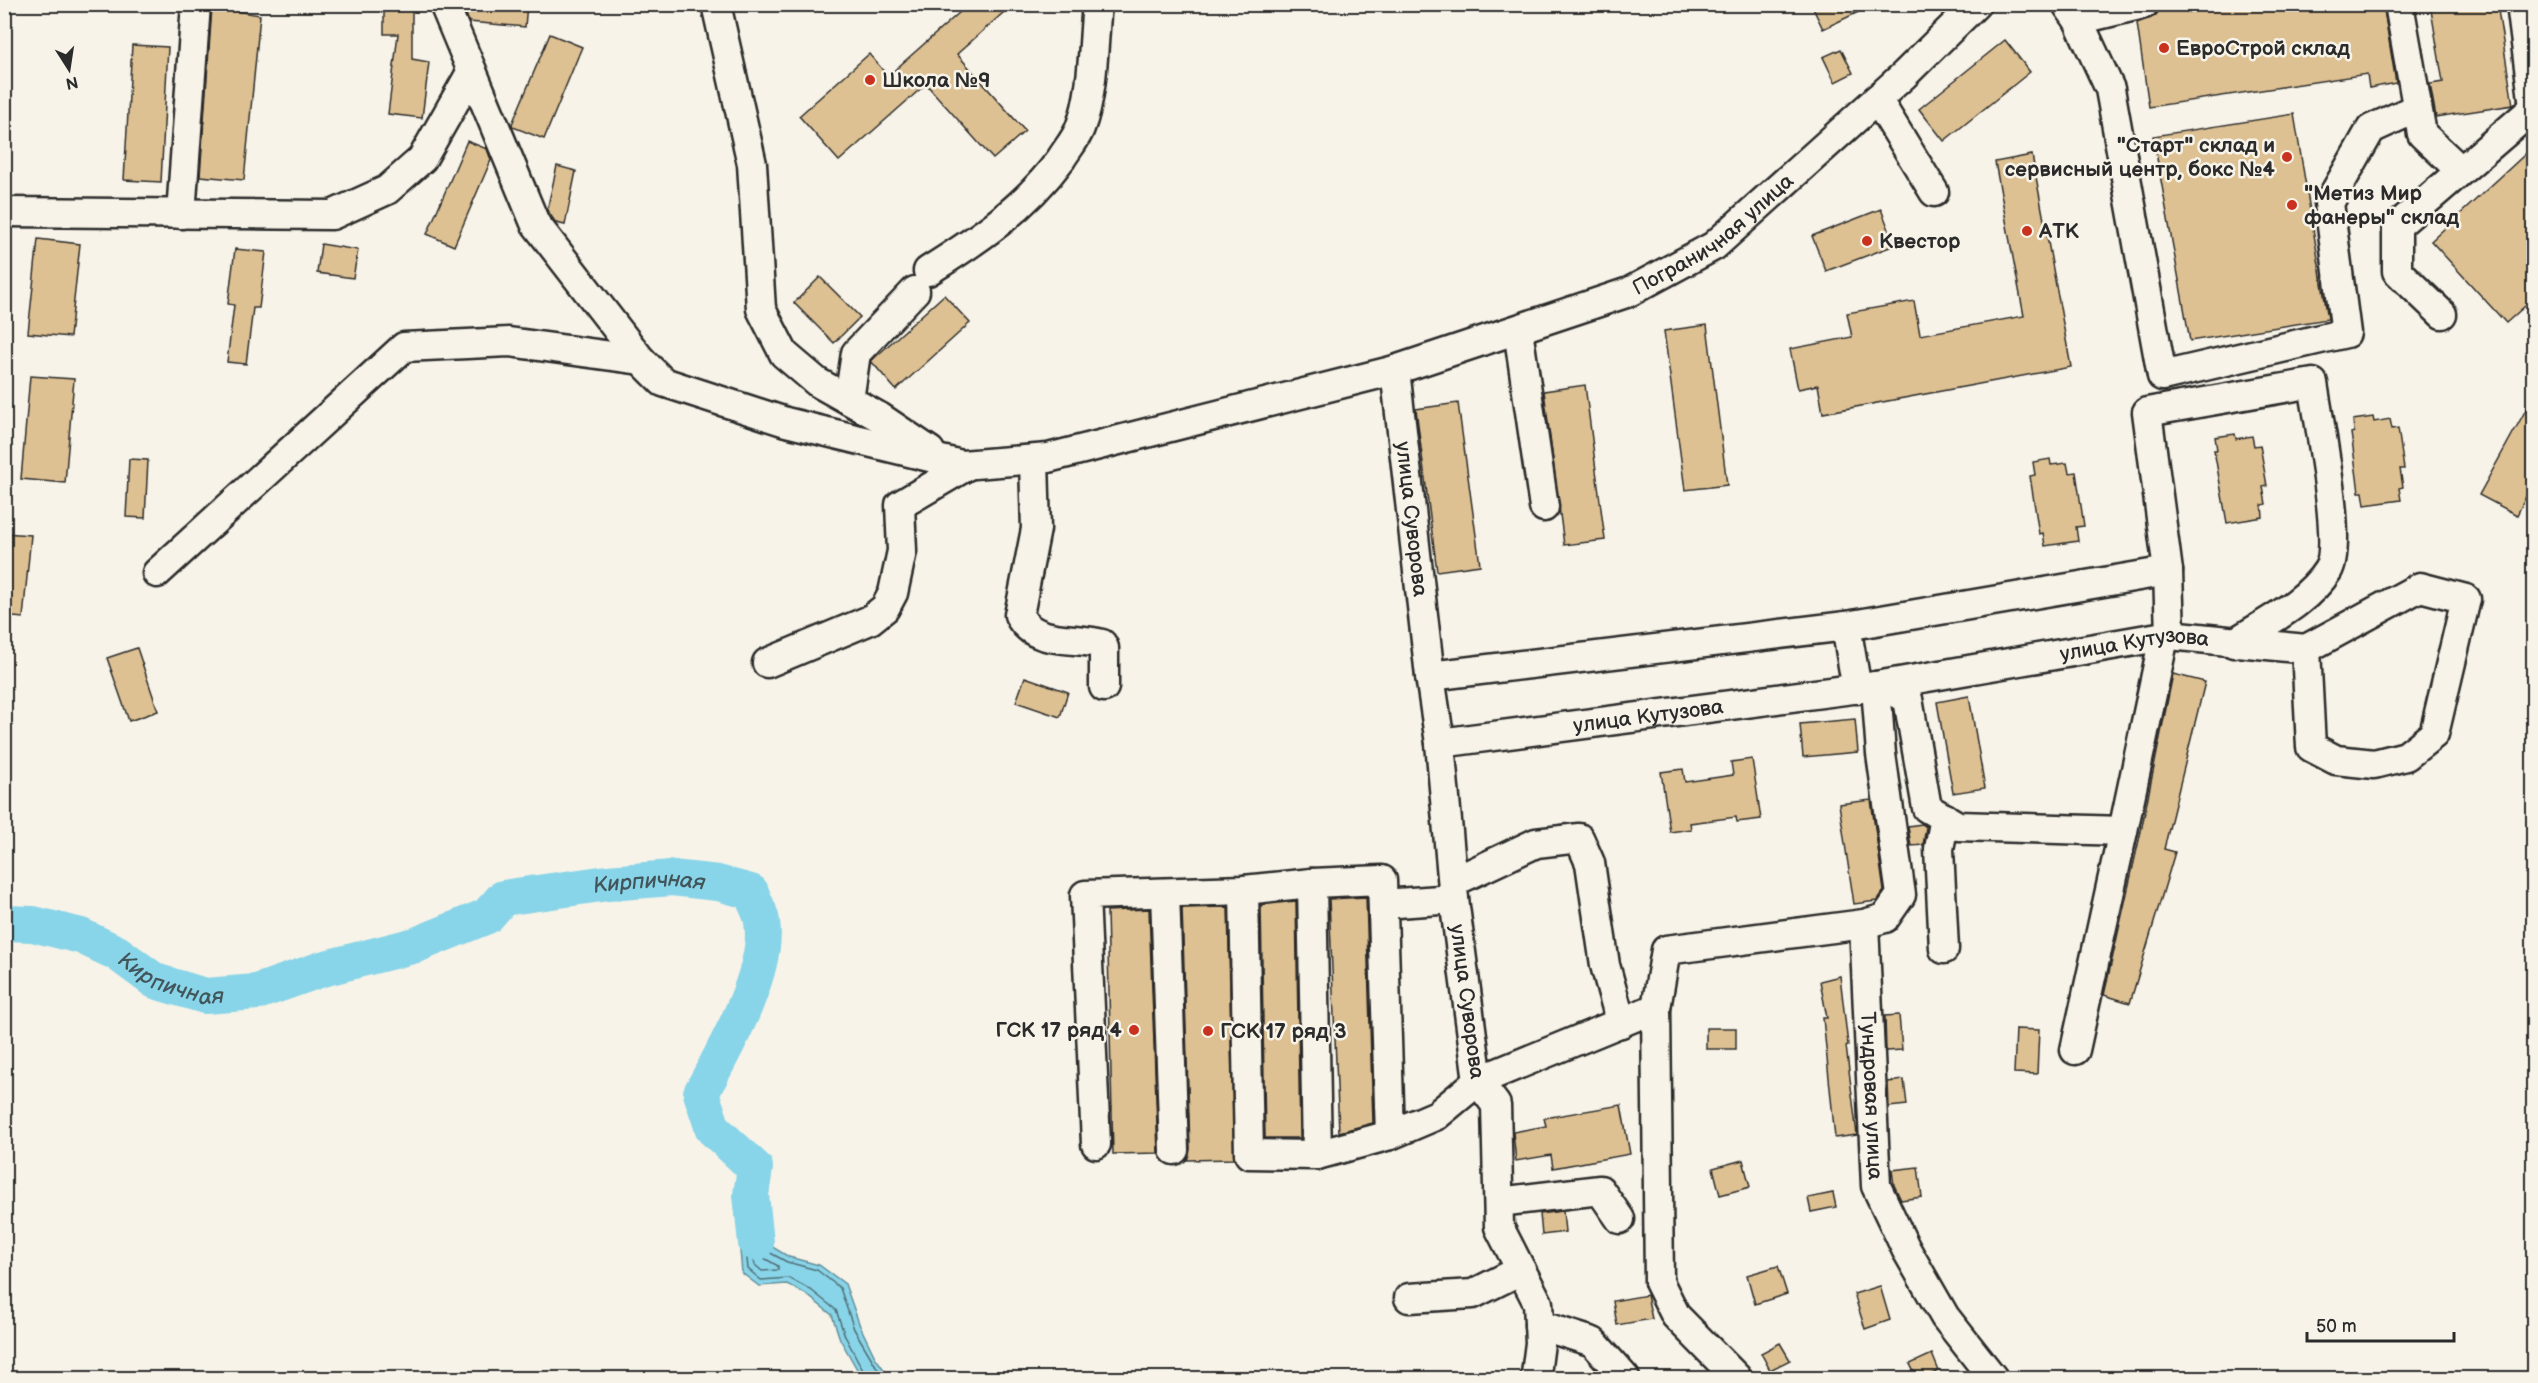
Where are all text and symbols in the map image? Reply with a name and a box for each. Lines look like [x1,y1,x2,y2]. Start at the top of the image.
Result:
place label: ЕвроСтрой склад [2176,36,2350,61]
north arrow [39,39,99,99]
marker: ЕвроСтрой склад [2157,41,2171,55]
place label: Школа №9 [882,68,991,93]
text: N [64,72,80,93]
marker: Школа №9 [863,73,877,87]
place label: "Старт" склад и сервисный центр, бокс №4 [2005,133,2276,182]
marker: "Старт" склад и сервисный центр, бокс №4 [2280,150,2294,164]
street label: Пограничная улица [1628,168,1799,301]
place label: "Метиз Мир фанеры" склад [2304,181,2460,230]
marker: "Метиз Мир фанеры" склад [2285,198,2299,212]
place label: АТК [2038,219,2080,244]
marker: АТК [2020,224,2034,238]
place label: Квестор [1879,229,1961,254]
marker: Квестор [1860,234,1874,248]
street label: улица Суворова [1390,440,1433,599]
street label: улица Кутузова [2058,622,2211,667]
street label: улица Кутузова [1572,694,1725,738]
water label: Кирпичная [591,866,707,900]
street label: улица Суворова [1444,923,1490,1081]
water label: Кирпичная [112,946,225,1011]
street label: Тундровая улица [1855,1011,1888,1181]
place label: ГСК 17 ряд 4 [995,1018,1123,1043]
place label: ГСК 17 ряд 3 [1220,1019,1347,1044]
marker: ГСК 17 ряд 4 [1127,1023,1141,1037]
marker: ГСК 17 ряд 3 [1201,1024,1215,1038]
scale bar [2307,1305,2454,1343]
text: 50 m [2316,1316,2357,1337]

